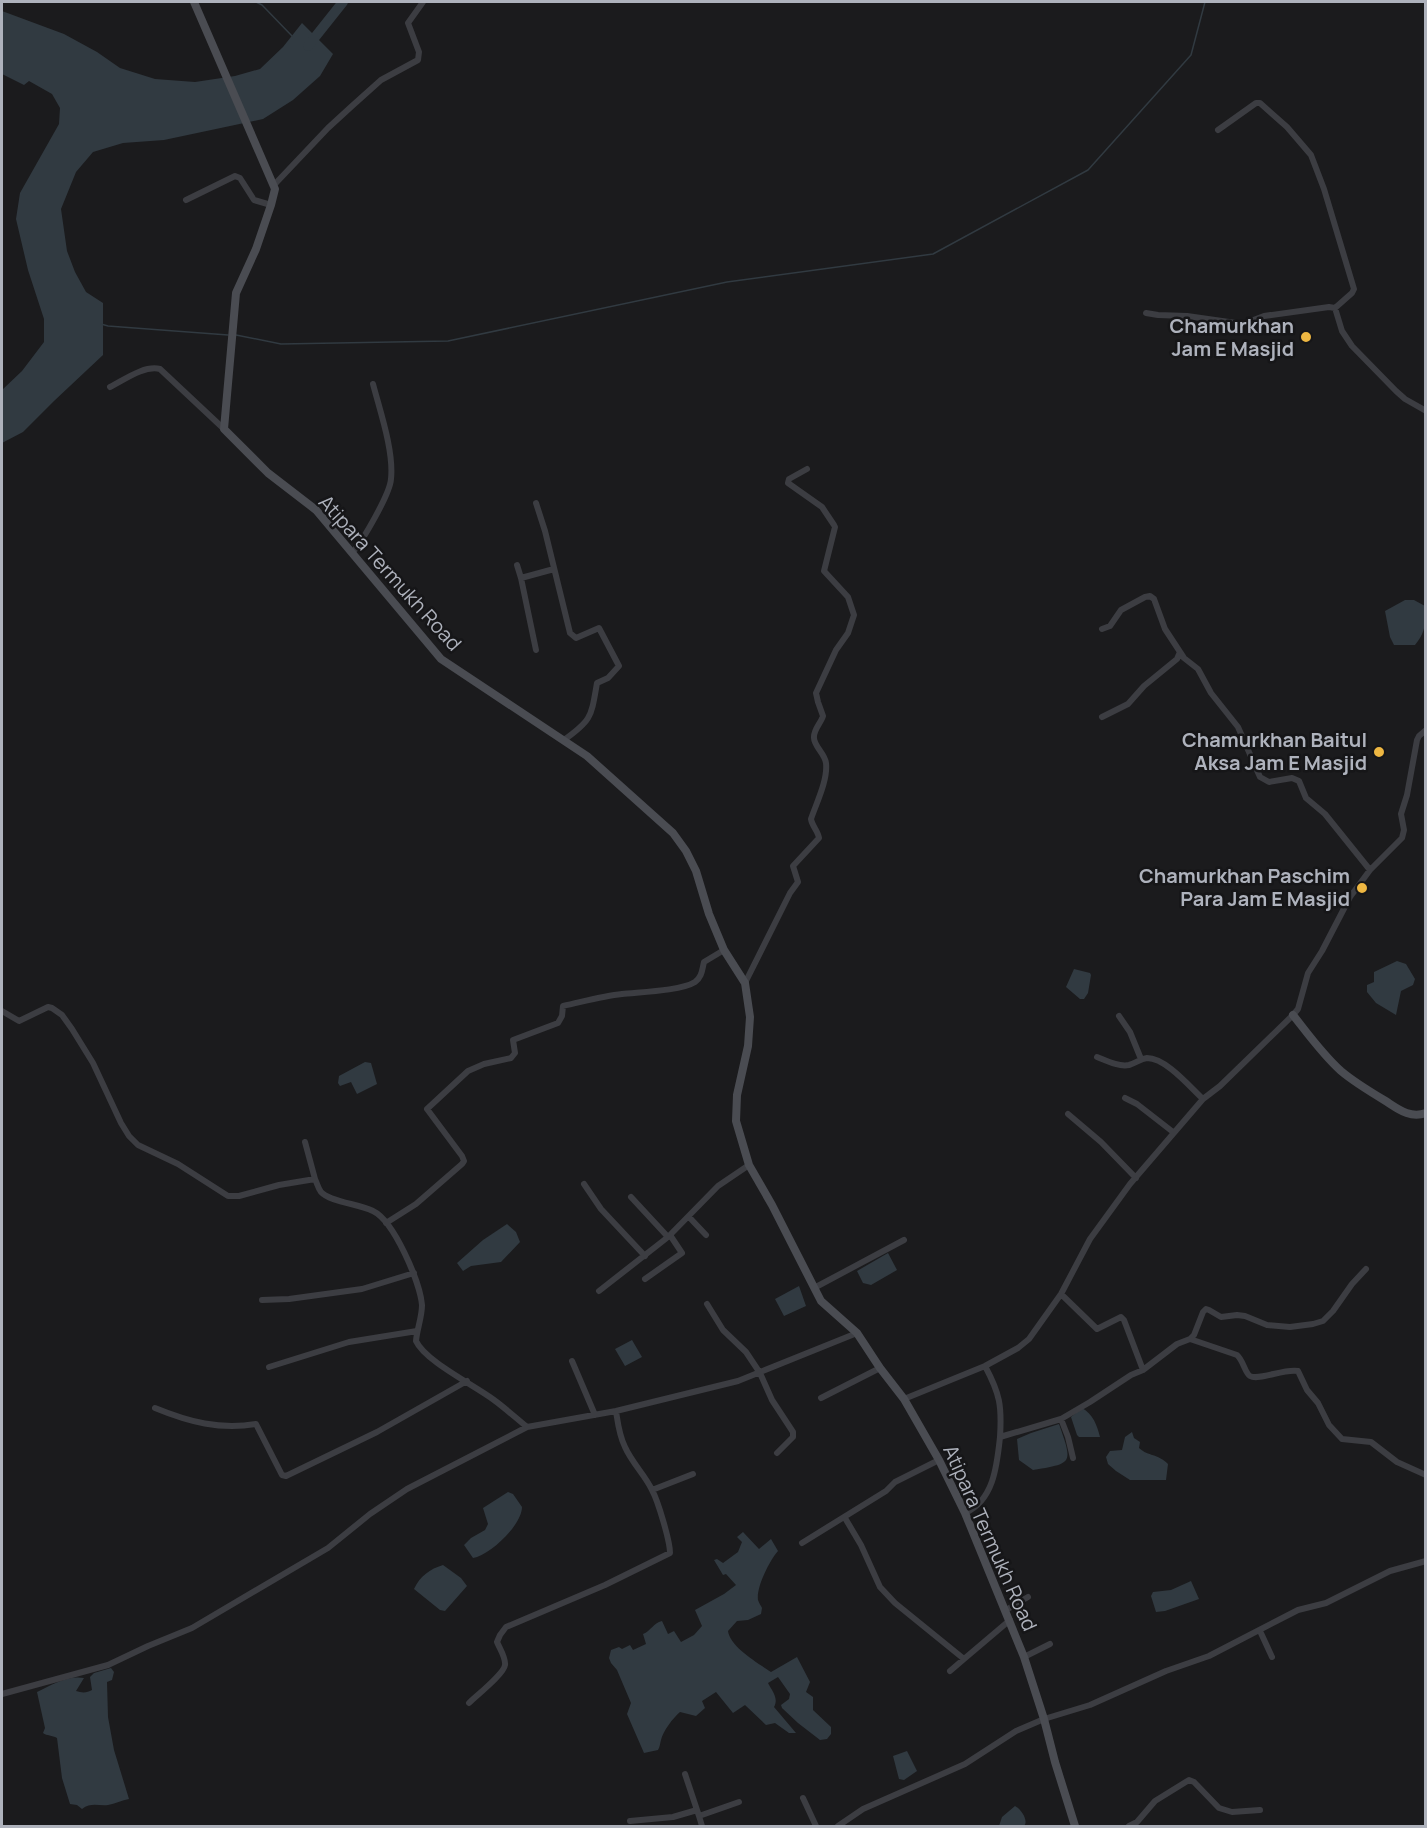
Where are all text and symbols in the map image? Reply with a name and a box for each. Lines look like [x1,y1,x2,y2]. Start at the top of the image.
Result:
place label: Chamurkhan Jam E Masjid [1169,312,1294,362]
marker: Chamurkhan Jam E Masjid [1299,330,1313,344]
street label: Atipara Termukh Road [313,489,468,656]
place label: Chamurkhan Baitul Aksa Jam E Masjid [1182,726,1367,776]
marker: Chamurkhan Baitul Aksa Jam E Masjid [1372,745,1386,759]
place label: Chamurkhan Paschim Para Jam E Masjid [1139,862,1350,912]
marker: Chamurkhan Paschim Para Jam E Masjid [1355,881,1369,895]
street label: Atipara Termukh Road [937,1440,1044,1635]

